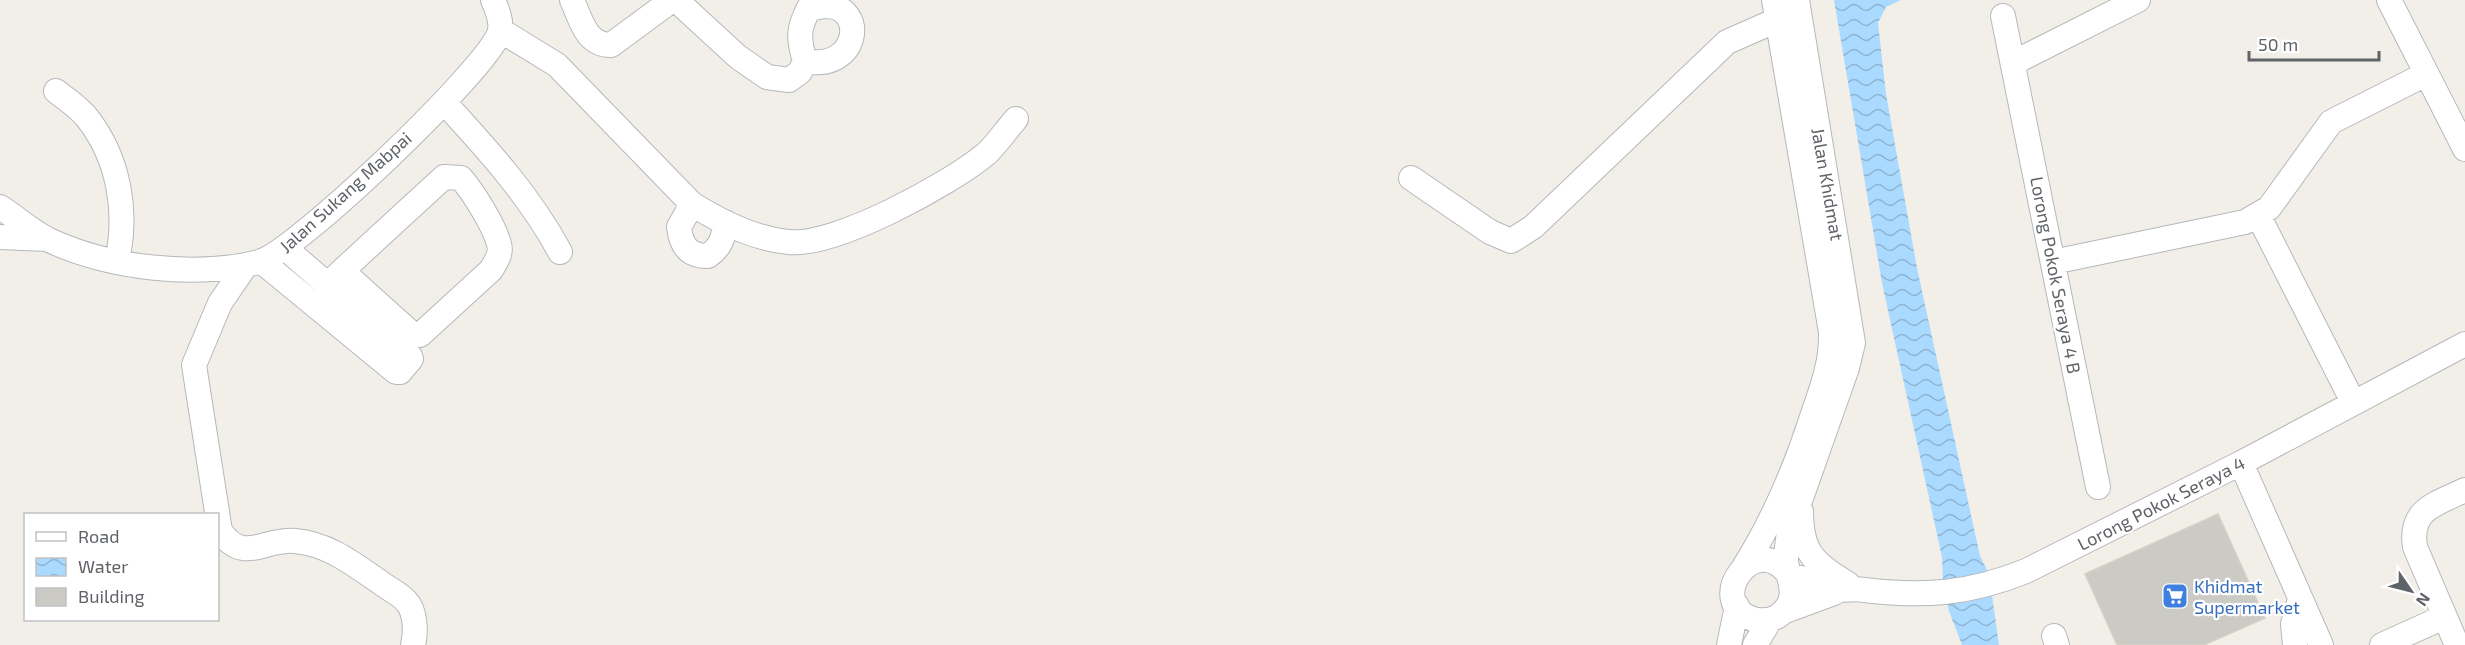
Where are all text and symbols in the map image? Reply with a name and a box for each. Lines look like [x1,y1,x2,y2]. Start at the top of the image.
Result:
scale bar [2249,24,2380,62]
text: 50 m [2258,33,2298,55]
street label: Jalan Khidmat [1807,126,1849,242]
street label: Jalan Sukang Mabpai [274,127,416,257]
street label: Lorong Pokok Seraya 4 B [2026,175,2086,375]
street label: Lorong Pokok Seraya 4 [2073,451,2249,555]
legend [24,513,219,621]
text: Road [78,525,119,547]
text: Water [78,555,128,577]
north arrow [2381,561,2441,621]
place label: Khidmat Supermarket [2194,575,2300,618]
supermarket icon: Khidmat Supermarket [2160,581,2190,611]
text: Building [78,585,145,607]
text: N [2413,590,2435,610]

